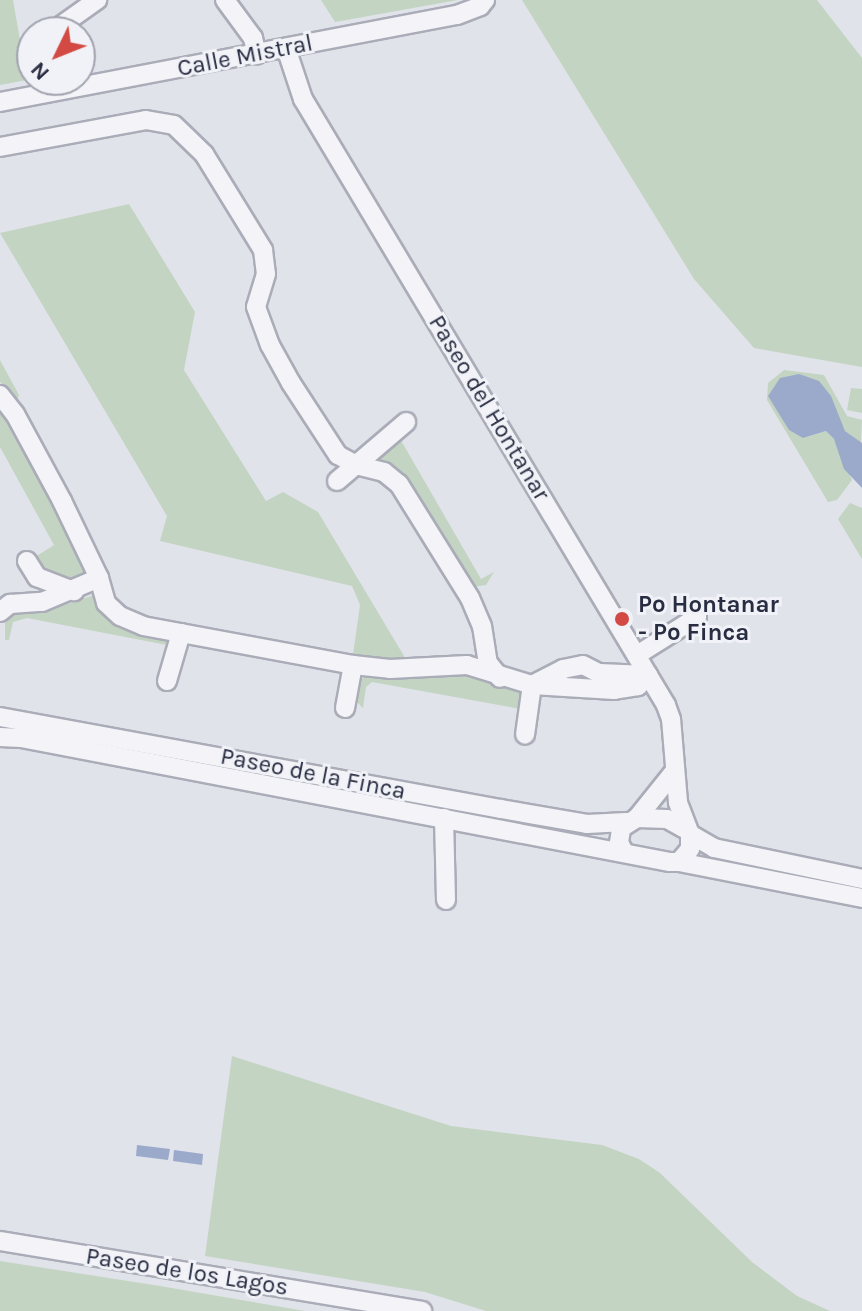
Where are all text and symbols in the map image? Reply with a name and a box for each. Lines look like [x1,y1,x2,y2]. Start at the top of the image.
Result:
north arrow [16,16,96,96]
street label: Calle Mistral [175,29,315,83]
text: N [25,56,55,86]
street label: Paseo del Hontanar [422,310,556,506]
place label: Pº Hontanar - Pº Finca [638,591,779,647]
marker: Pº Hontanar - Pº Finca [613,610,631,628]
street label: Paseo de la Finca [218,742,408,806]
street label: Paseo de los Lagos [84,1242,290,1302]

